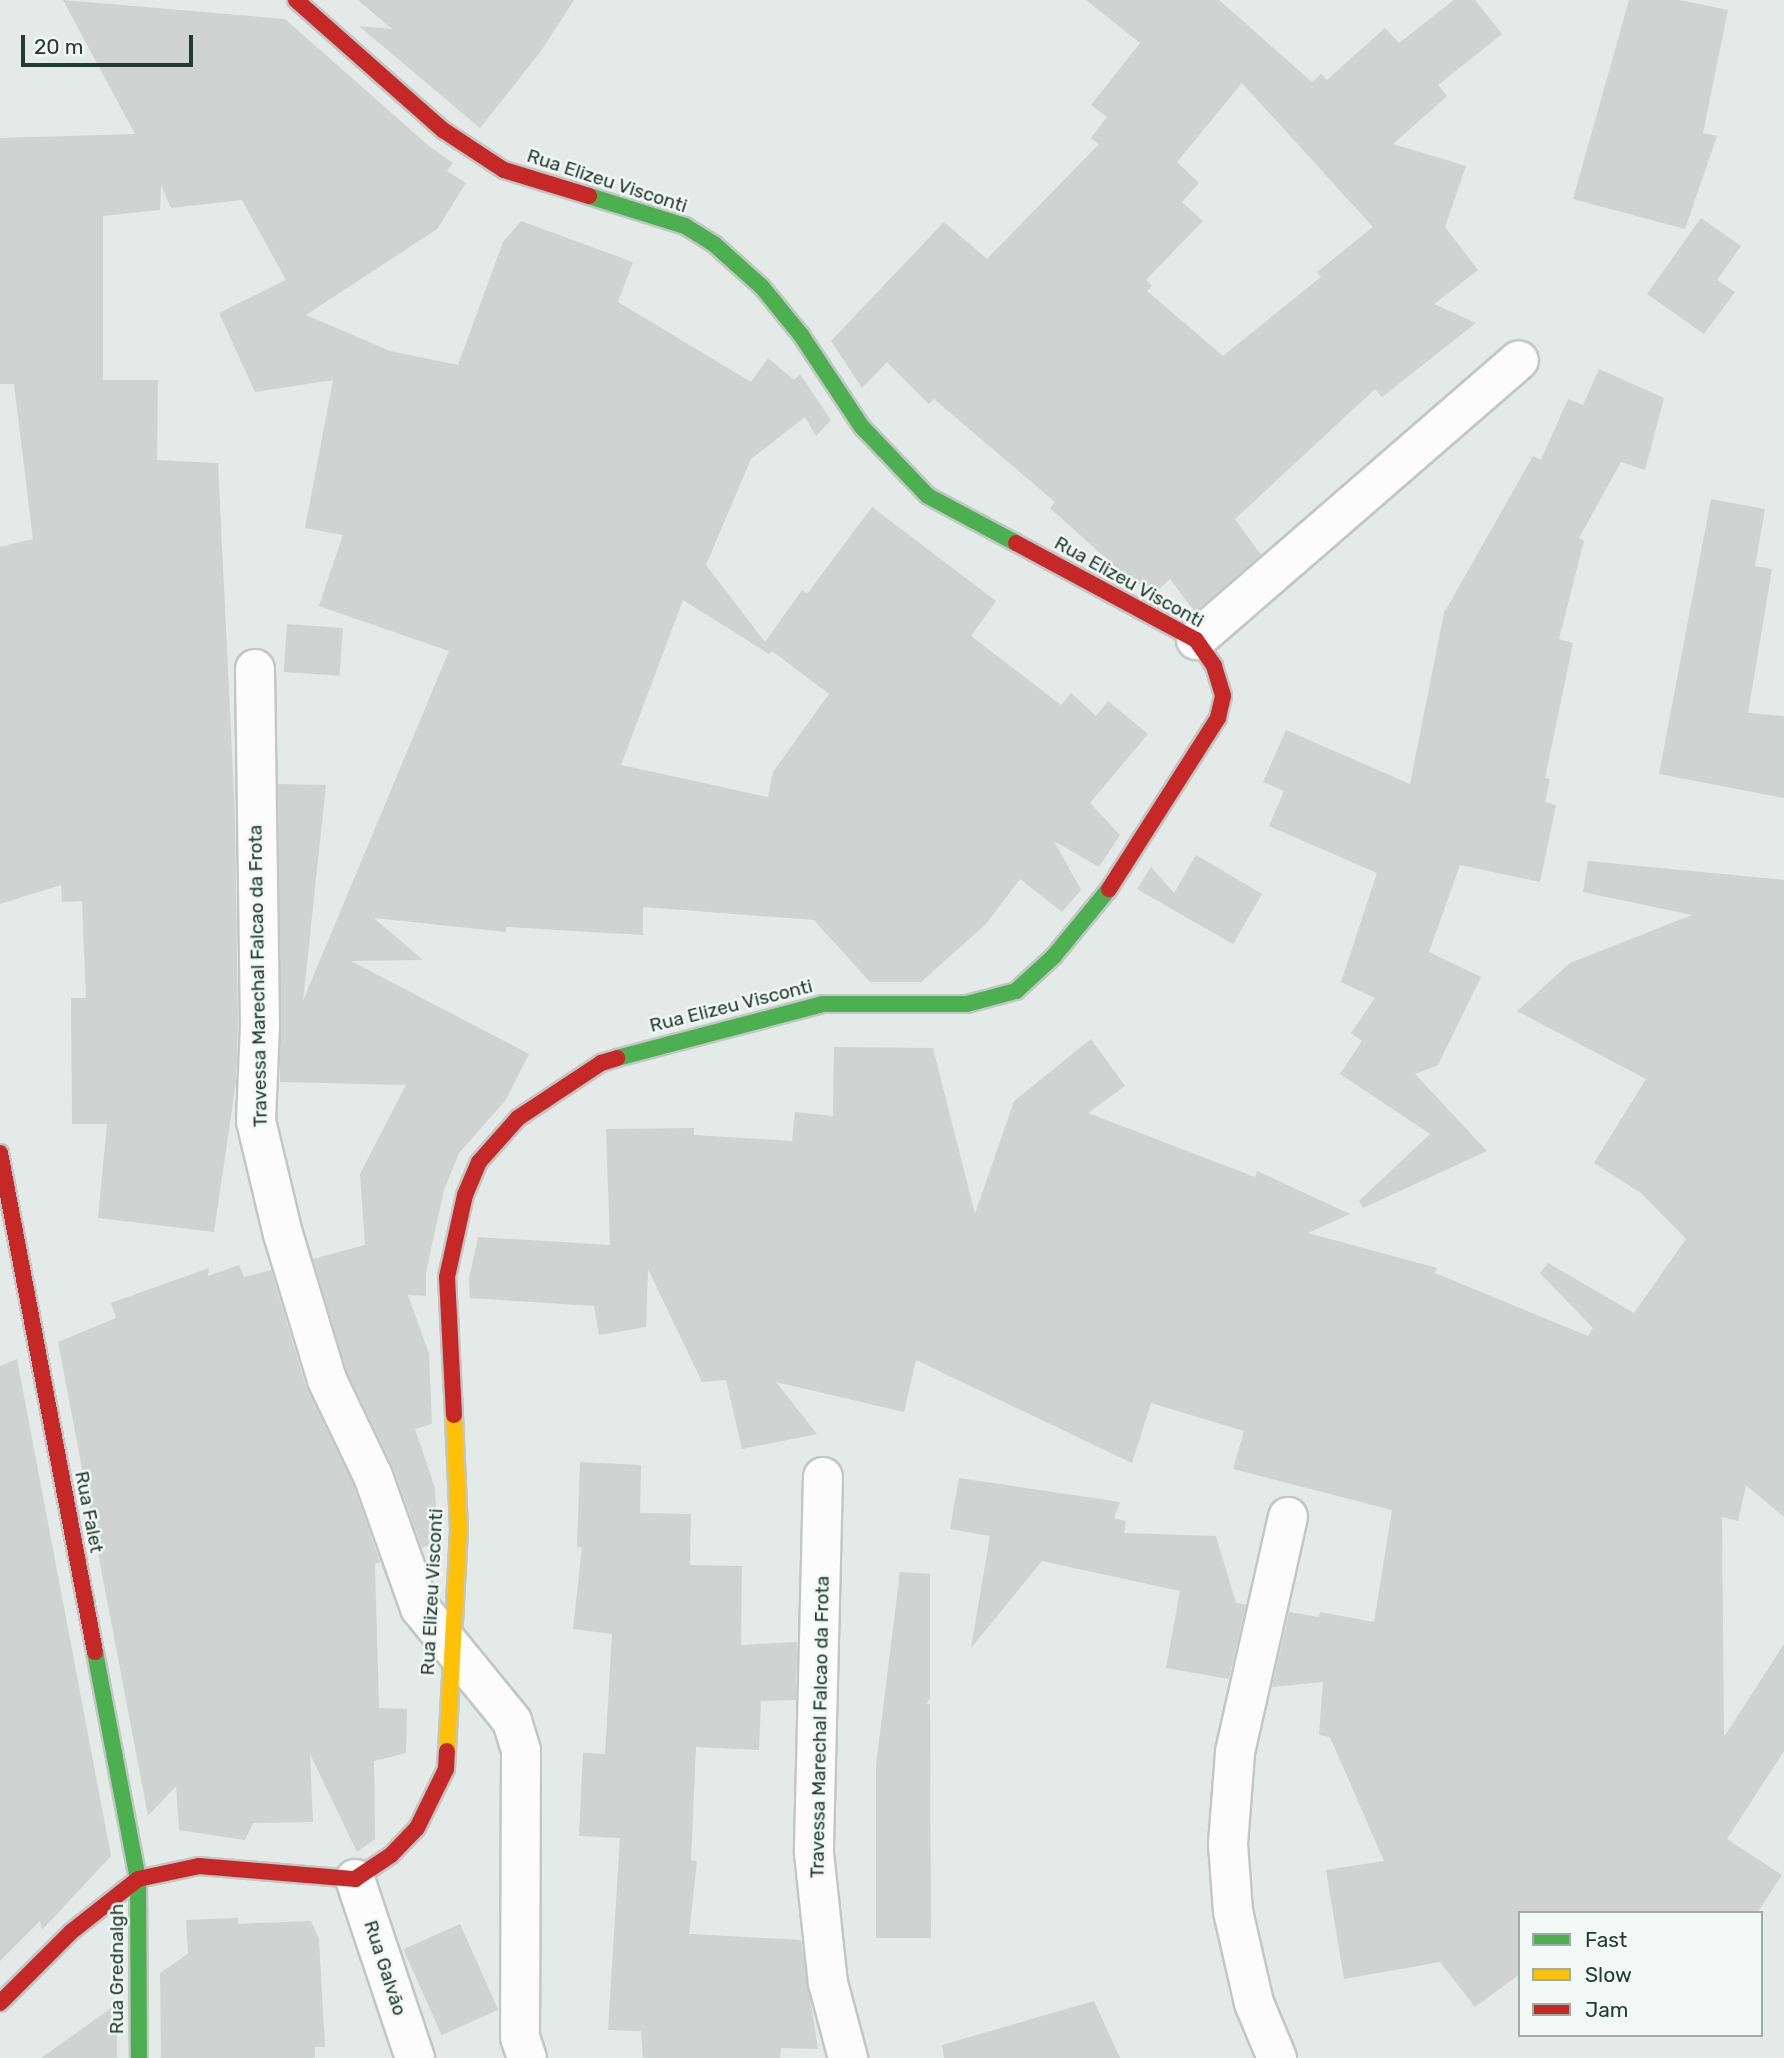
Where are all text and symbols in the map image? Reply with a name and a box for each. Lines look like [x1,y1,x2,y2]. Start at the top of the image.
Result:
scale bar [24,21,196,65]
text: 20 m [34,34,83,59]
street label: Rua Elizeu Visconti [524,144,690,218]
street label: Rua Elizeu Visconti [1050,531,1208,633]
street label: Travessa Marechal Falcao da Frota [244,825,272,1127]
street label: Rua Elizeu Visconti [647,975,815,1037]
street label: Rua Falet [70,1469,108,1555]
street label: Rua Elizeu Visconti [416,1508,448,1676]
street label: Travessa Marechal Falcao da Frota [806,1576,834,1878]
street label: Rua Grednalgh [106,1904,128,2034]
legend [1518,1911,1763,2037]
street label: Rua Galvão [359,1918,411,2018]
text: Fast [1585,1927,1627,1952]
text: Slow [1585,1962,1632,1987]
text: Jam [1585,1997,1629,2022]

